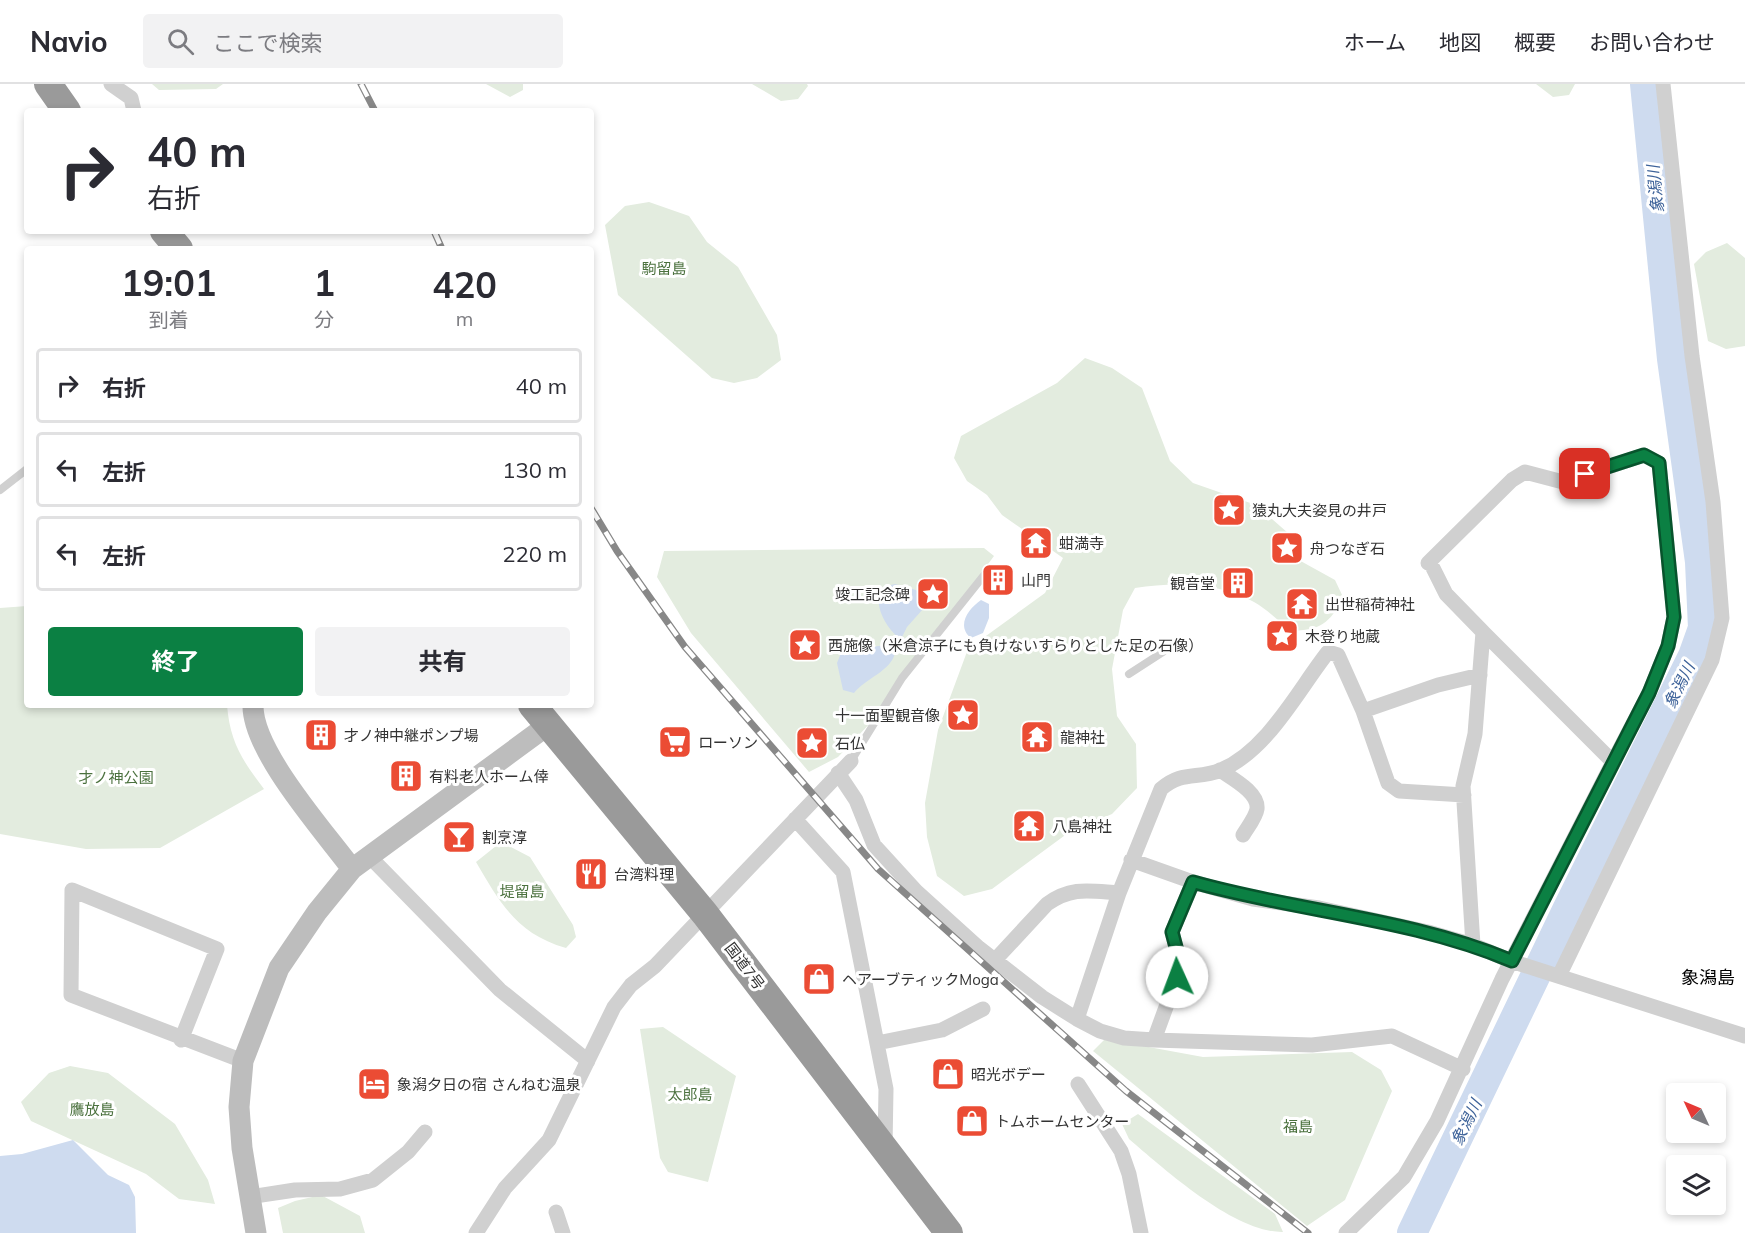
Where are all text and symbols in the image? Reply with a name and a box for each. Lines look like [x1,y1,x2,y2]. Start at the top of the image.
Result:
search box [143,14,563,68]
text: Navio [30,24,107,59]
icon: search [164,25,197,58]
text: ここで検索 [212,29,323,57]
text: ホーム [1344,29,1406,55]
text: 地図 [1439,29,1481,55]
text: 概要 [1514,29,1556,55]
text: お問い合わせ [1589,29,1715,55]
text: 40 m [147,125,247,178]
icon: right [48,132,126,210]
water label: 象潟川 [1642,162,1667,214]
text: 右折 [147,181,201,215]
park label: 駒留島 [641,259,687,278]
text: 19:01 [121,260,216,305]
text: 1 [313,260,335,305]
text: 420 [432,262,497,307]
text: m [456,306,473,331]
text: 到着 [149,307,189,332]
text: 分 [314,307,334,332]
icon: right [51,369,84,402]
text: 40 m [516,372,567,400]
text: 右折 [102,374,146,402]
pin [1559,448,1610,499]
icon: left [51,453,84,486]
text: 130 m [502,456,567,484]
icon: arrive [1568,457,1601,490]
text: 左折 [102,458,146,486]
place icon: 猿丸大夫姿見の井戸 [1211,492,1247,528]
place label: 猿丸大夫姿見の井戸 [1252,501,1387,520]
temple icon: 蚶満寺 [1018,525,1054,561]
place icon: 舟つなぎ石 [1269,530,1305,566]
place label: 蚶満寺 [1059,534,1104,553]
icon: left [51,537,84,570]
place label: 舟つなぎ石 [1310,539,1385,558]
text: 220 m [502,540,567,568]
text: 左折 [102,542,146,570]
building icon: 山門 [980,562,1016,598]
building icon: 観音堂 [1220,565,1256,601]
place label: 山門 [1021,571,1051,590]
place label: 観音堂 [1170,574,1215,593]
place icon: 竣工記念碑 [915,576,951,612]
place label: 竣工記念碑 [835,585,910,604]
temple icon: 出世稲荷神社 [1284,586,1320,622]
place label: 出世稲荷神社 [1325,595,1415,614]
place icon: 木登り地蔵 [1264,618,1300,654]
button: 終了 [48,627,303,696]
button: 共有 [315,627,570,696]
place icon: 西施像（米倉涼子にも負けないすらりとした足の石像） [787,627,823,663]
place label: 木登り地蔵 [1305,627,1380,646]
place label: 西施像（米倉涼子にも負けないすらりとした足の石像） [828,636,1203,655]
water label: 象潟川 [1659,657,1699,711]
place icon: 十一面聖観音像 [945,697,981,733]
place label: 十一面聖観音像 [835,706,940,725]
building icon: 才ノ神中継ポンプ場 [303,717,339,753]
temple icon: 龍神社 [1019,719,1055,755]
supermarket icon: ローソン [657,724,693,760]
place icon: 石仏 [794,725,830,761]
place label: 才ノ神中継ポンプ場 [344,726,479,745]
place label: 龍神社 [1060,728,1105,747]
place label: ローソン [698,733,758,752]
place label: 石仏 [835,734,865,753]
building icon: 有料老人ホーム倖 [388,758,424,794]
place label: 有料老人ホーム倖 [429,767,549,786]
park label: 才ノ神公園 [78,768,154,787]
temple icon: 八島神社 [1011,808,1047,844]
place label: 八島神社 [1052,817,1112,836]
bar icon: 割烹淳 [441,819,477,855]
place label: 割烹淳 [482,828,527,847]
restaurant icon: 台湾料理 [573,856,609,892]
place label: 台湾料理 [614,865,674,884]
park label: 堤留島 [499,882,545,901]
street label: 国道7号 [721,939,769,993]
position arrow [1145,945,1209,1009]
shop icon: ヘアーブティックMoga [801,961,837,997]
district label: 象潟島 [1681,966,1735,989]
place label: ヘアーブティックMoga [842,970,999,989]
shop icon: 昭光ボデー [930,1056,966,1092]
place label: 昭光ボデー [971,1065,1046,1084]
hotel icon: 象潟夕日の宿 さんねむ温泉 [356,1066,392,1102]
place label: 象潟夕日の宿 さんねむ温泉 [397,1075,581,1094]
north arrow [1666,1083,1726,1143]
map controls [1666,1083,1726,1215]
park label: 太郎島 [667,1085,713,1104]
water label: 象潟川 [1446,1094,1486,1148]
park label: 鷹放島 [69,1100,115,1119]
shop icon: トムホームセンター [954,1103,990,1139]
place label: トムホームセンター [995,1112,1130,1131]
park label: 福島 [1283,1117,1313,1136]
button: layers [1666,1155,1726,1215]

